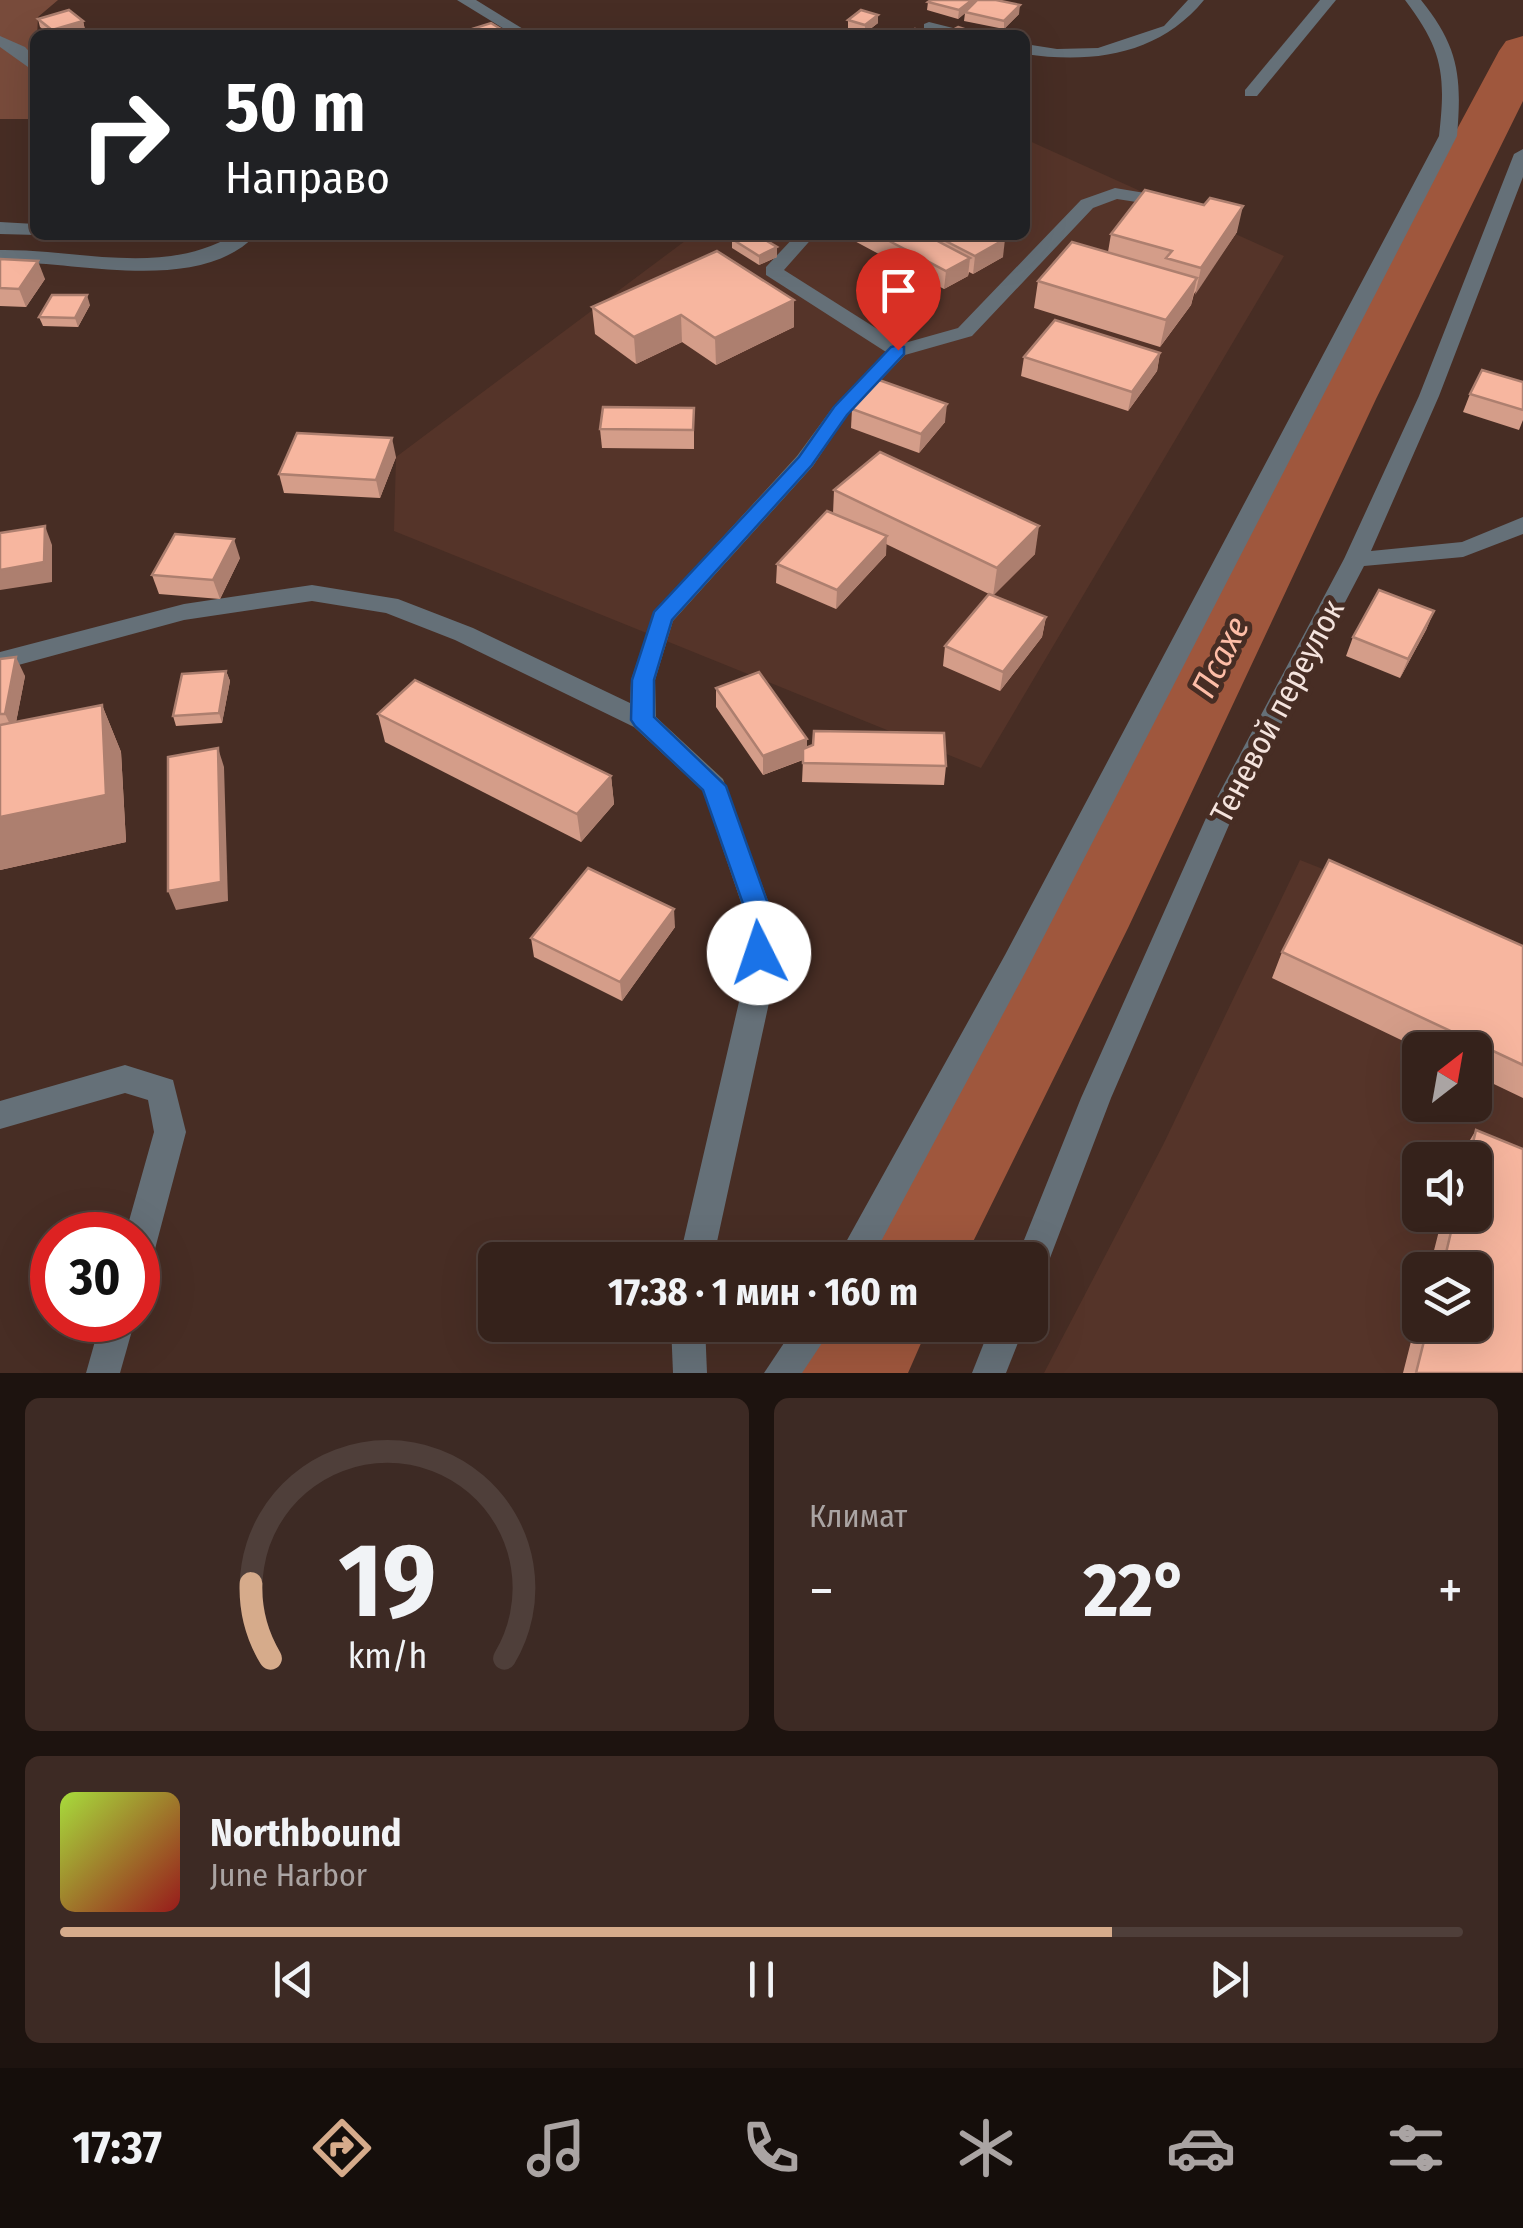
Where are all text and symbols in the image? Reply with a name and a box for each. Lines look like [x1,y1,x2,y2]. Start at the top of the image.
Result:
text: 50 m [225,66,366,150]
icon: right [60,70,190,200]
text: Направо [225,151,390,205]
pin [856,248,941,351]
icon: arrive [871,263,926,318]
street label: Теневой переулок [1202,593,1352,829]
water label: Псахе [1182,610,1258,704]
position arrow [707,901,811,1005]
north arrow [1402,1032,1492,1122]
map controls [1402,1032,1492,1342]
button: sound [1402,1142,1492,1232]
speed limit sign: 30 [30,1212,160,1342]
button: layers [1402,1252,1492,1342]
text: 17:38 · 1 мин · 160 m [608,1269,918,1315]
text: Климат [809,1497,907,1535]
text: 19 [338,1519,436,1644]
text: 22° [1084,1546,1188,1636]
text: − [809,1558,834,1624]
text: + [1438,1558,1463,1624]
text: km/h [347,1635,427,1677]
text: Northbound [210,1810,402,1856]
text: June Harbor [210,1856,367,1894]
icon: previous [266,1952,321,2007]
icon: pause [734,1952,789,2007]
icon: next [1202,1952,1257,2007]
icon: directions [307,2113,377,2183]
icon: music [521,2113,591,2183]
icon: phone [736,2113,806,2183]
icon: climate [951,2113,1021,2183]
icon: car [1166,2113,1236,2183]
icon: filters [1381,2113,1451,2183]
text: 17:37 [72,2121,162,2175]

